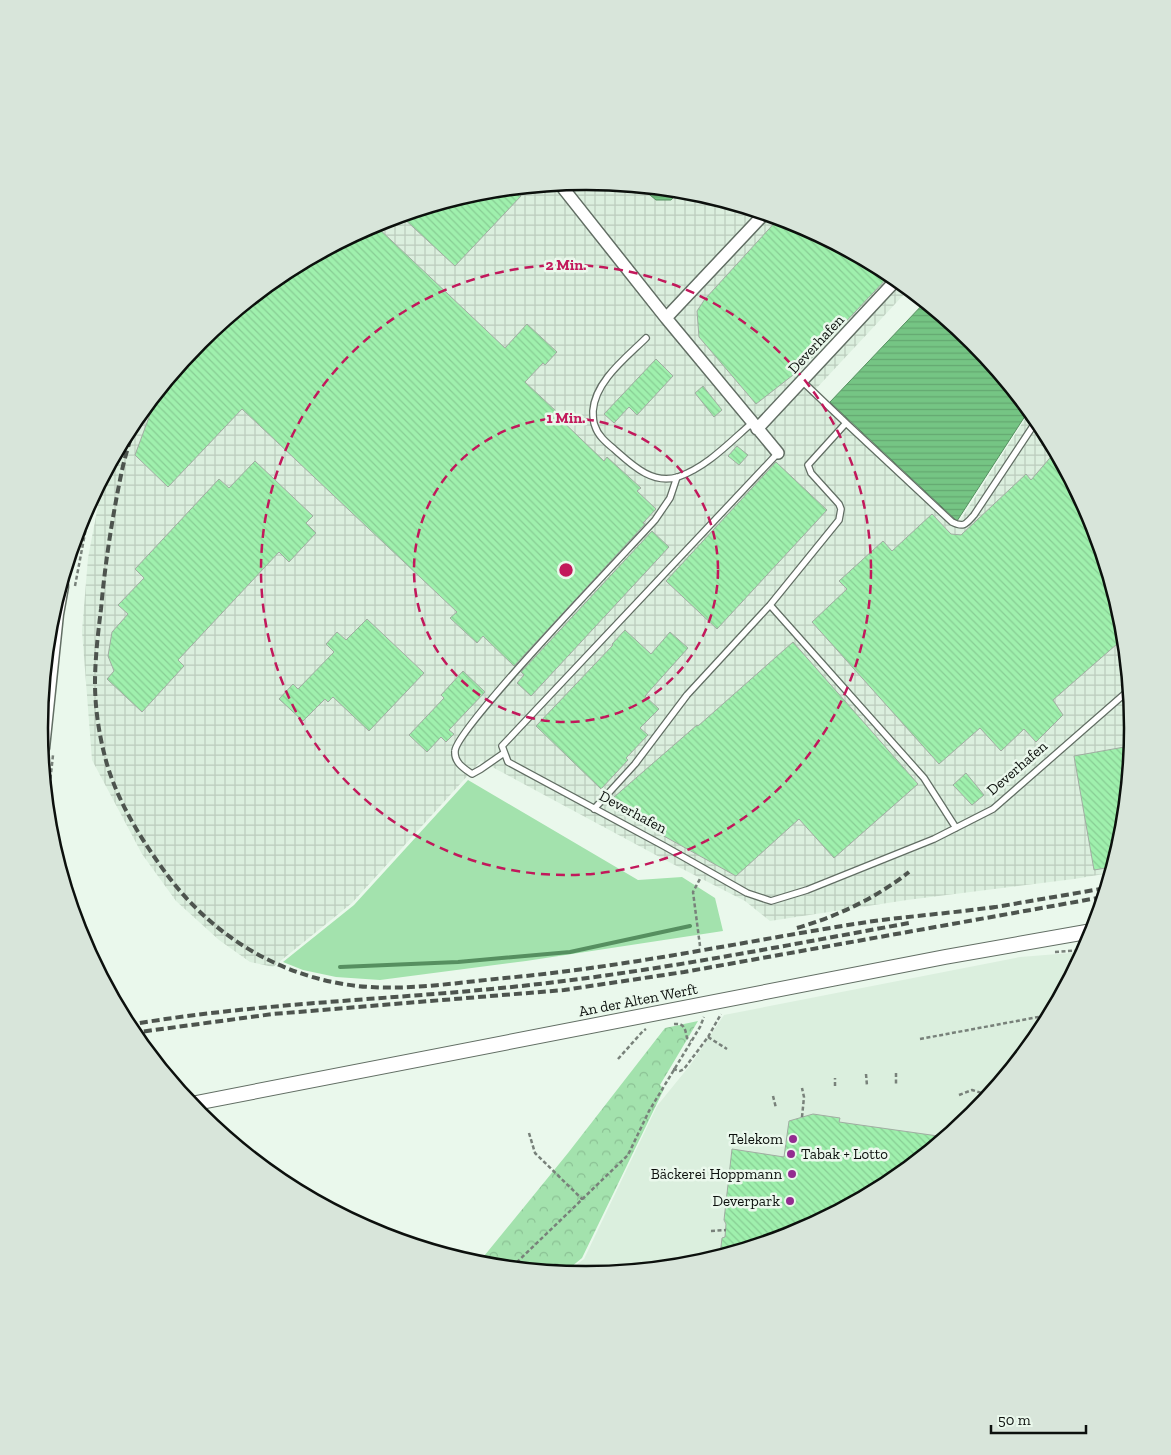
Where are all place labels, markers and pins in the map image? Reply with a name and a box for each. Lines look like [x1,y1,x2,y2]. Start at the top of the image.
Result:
centre of rings [557,561,575,579]
place label: Telekom [728,1130,783,1148]
marker: Telekom [787,1133,799,1145]
place label: Tabak + Lotto [801,1145,888,1163]
marker: Tabak + Lotto [785,1148,797,1160]
place label: Bäckerei Hoppmann [651,1165,782,1183]
marker: Bäckerei Hoppmann [786,1168,798,1180]
place label: Deverpark [712,1192,780,1210]
marker: Deverpark [784,1195,796,1207]

